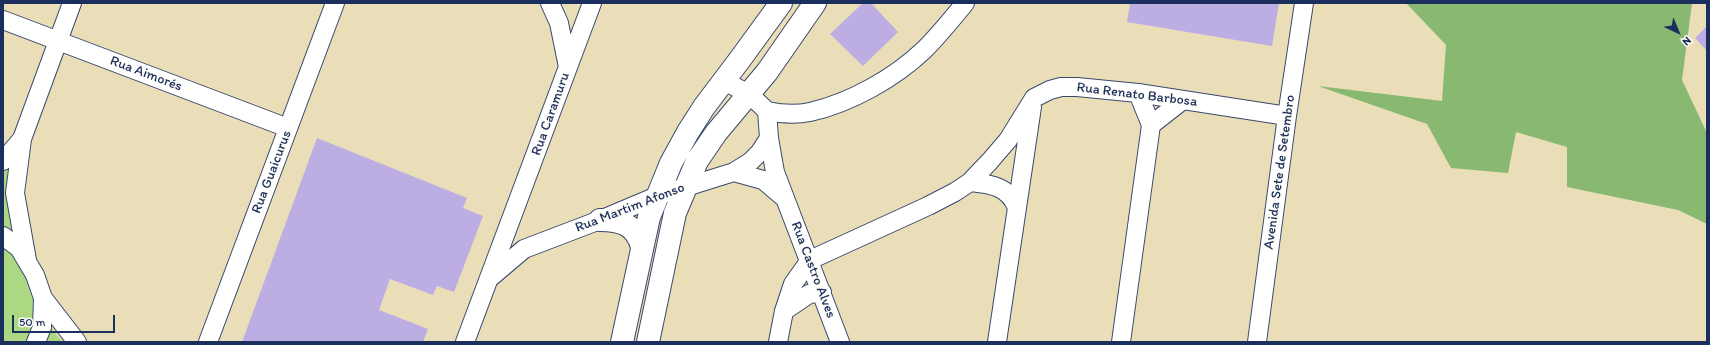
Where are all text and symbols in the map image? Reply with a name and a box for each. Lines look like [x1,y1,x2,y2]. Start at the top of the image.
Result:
north arrow [1658,12,1698,52]
text: N [1679,34,1694,48]
street label: Rua Aimorés [108,53,184,95]
street label: Rua Caramuru [528,70,574,158]
street label: Rua Renato Barbosa [1076,79,1198,111]
street label: Avenida Sete de Setembro [1261,94,1299,250]
street label: Rua Guaicurus [248,128,296,216]
street label: Rua Martim Afonso [573,179,687,237]
street label: Rua Castro Alves [787,219,839,321]
scale bar [14,307,117,333]
text: 50 m [19,315,45,329]

